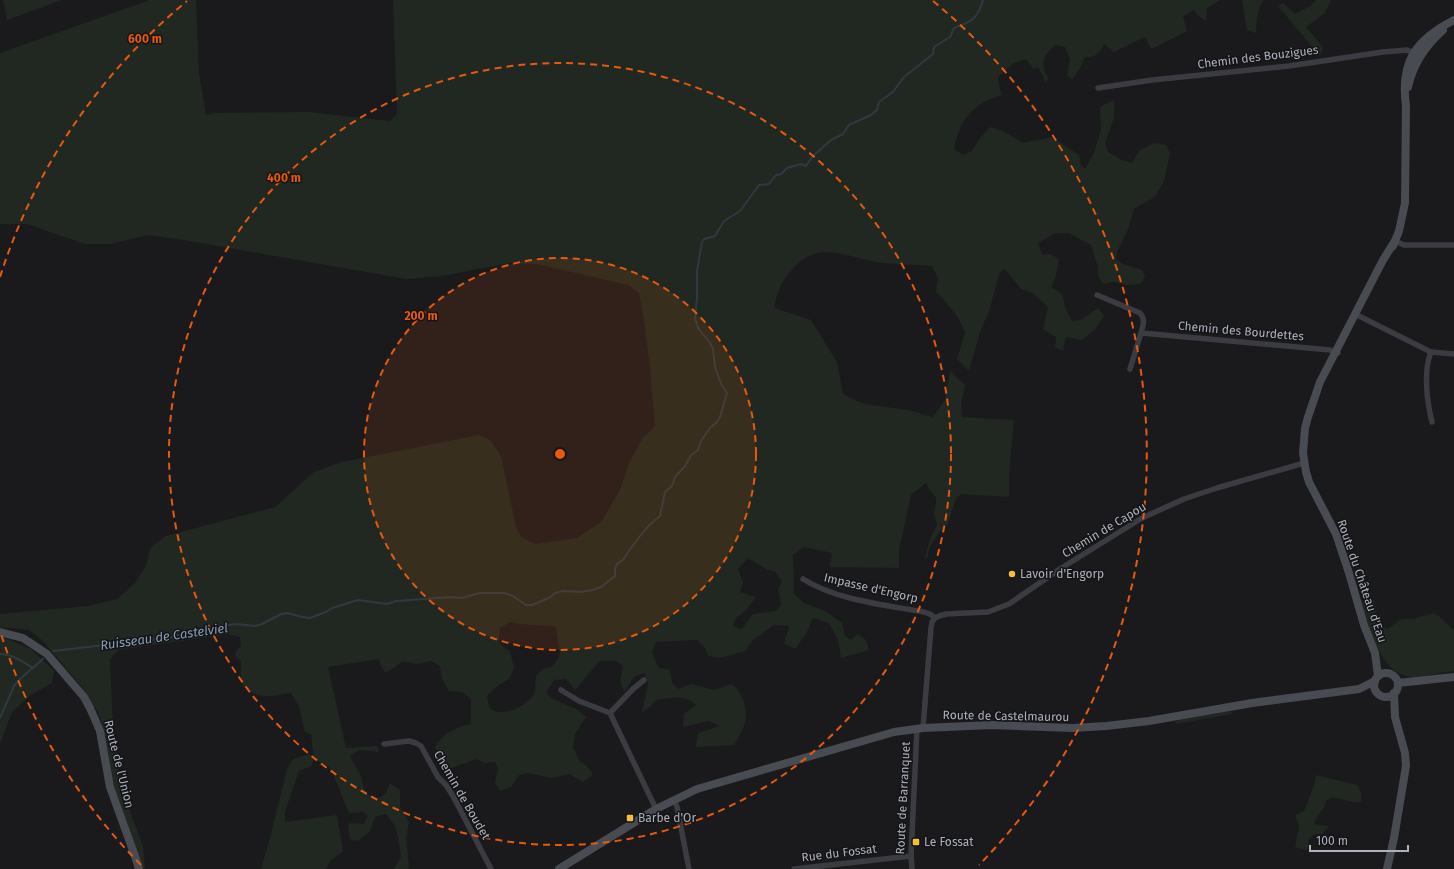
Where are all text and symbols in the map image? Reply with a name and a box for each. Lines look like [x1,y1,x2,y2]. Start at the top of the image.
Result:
text: 600 m [128,32,162,46]
street label: Chemin des Bouzigues [1197,43,1320,71]
text: 400 m [267,171,301,185]
text: 200 m [404,309,438,323]
street label: Chemin des Bourdettes [1177,319,1305,344]
centre of rings [553,447,567,461]
street label: Chemin de Capou [1060,499,1148,561]
street label: Route du Château d'Eau [1334,518,1390,644]
place label: Lavoir d'Engorp [1020,567,1104,581]
marker: Lavoir d'Engorp [1007,569,1017,579]
street label: Impasse d'Engorp [823,570,919,606]
water label: Ruisseau de Castelviel [99,620,229,653]
street label: Route de Castelmaurou [943,708,1069,724]
street label: Route de l'Union [101,719,137,809]
street label: Route de Barranquet [893,740,913,855]
street label: Chemin de Boudet [431,748,493,842]
place label: Barbe d'Or [638,811,696,825]
marker: Barbe d'Or [625,813,635,823]
scale bar [1310,827,1408,853]
text: 100 m [1316,834,1348,848]
place label: Le Fossat [924,835,974,849]
marker: Le Fossat [911,837,921,847]
street label: Rue du Fossat [801,841,878,865]

